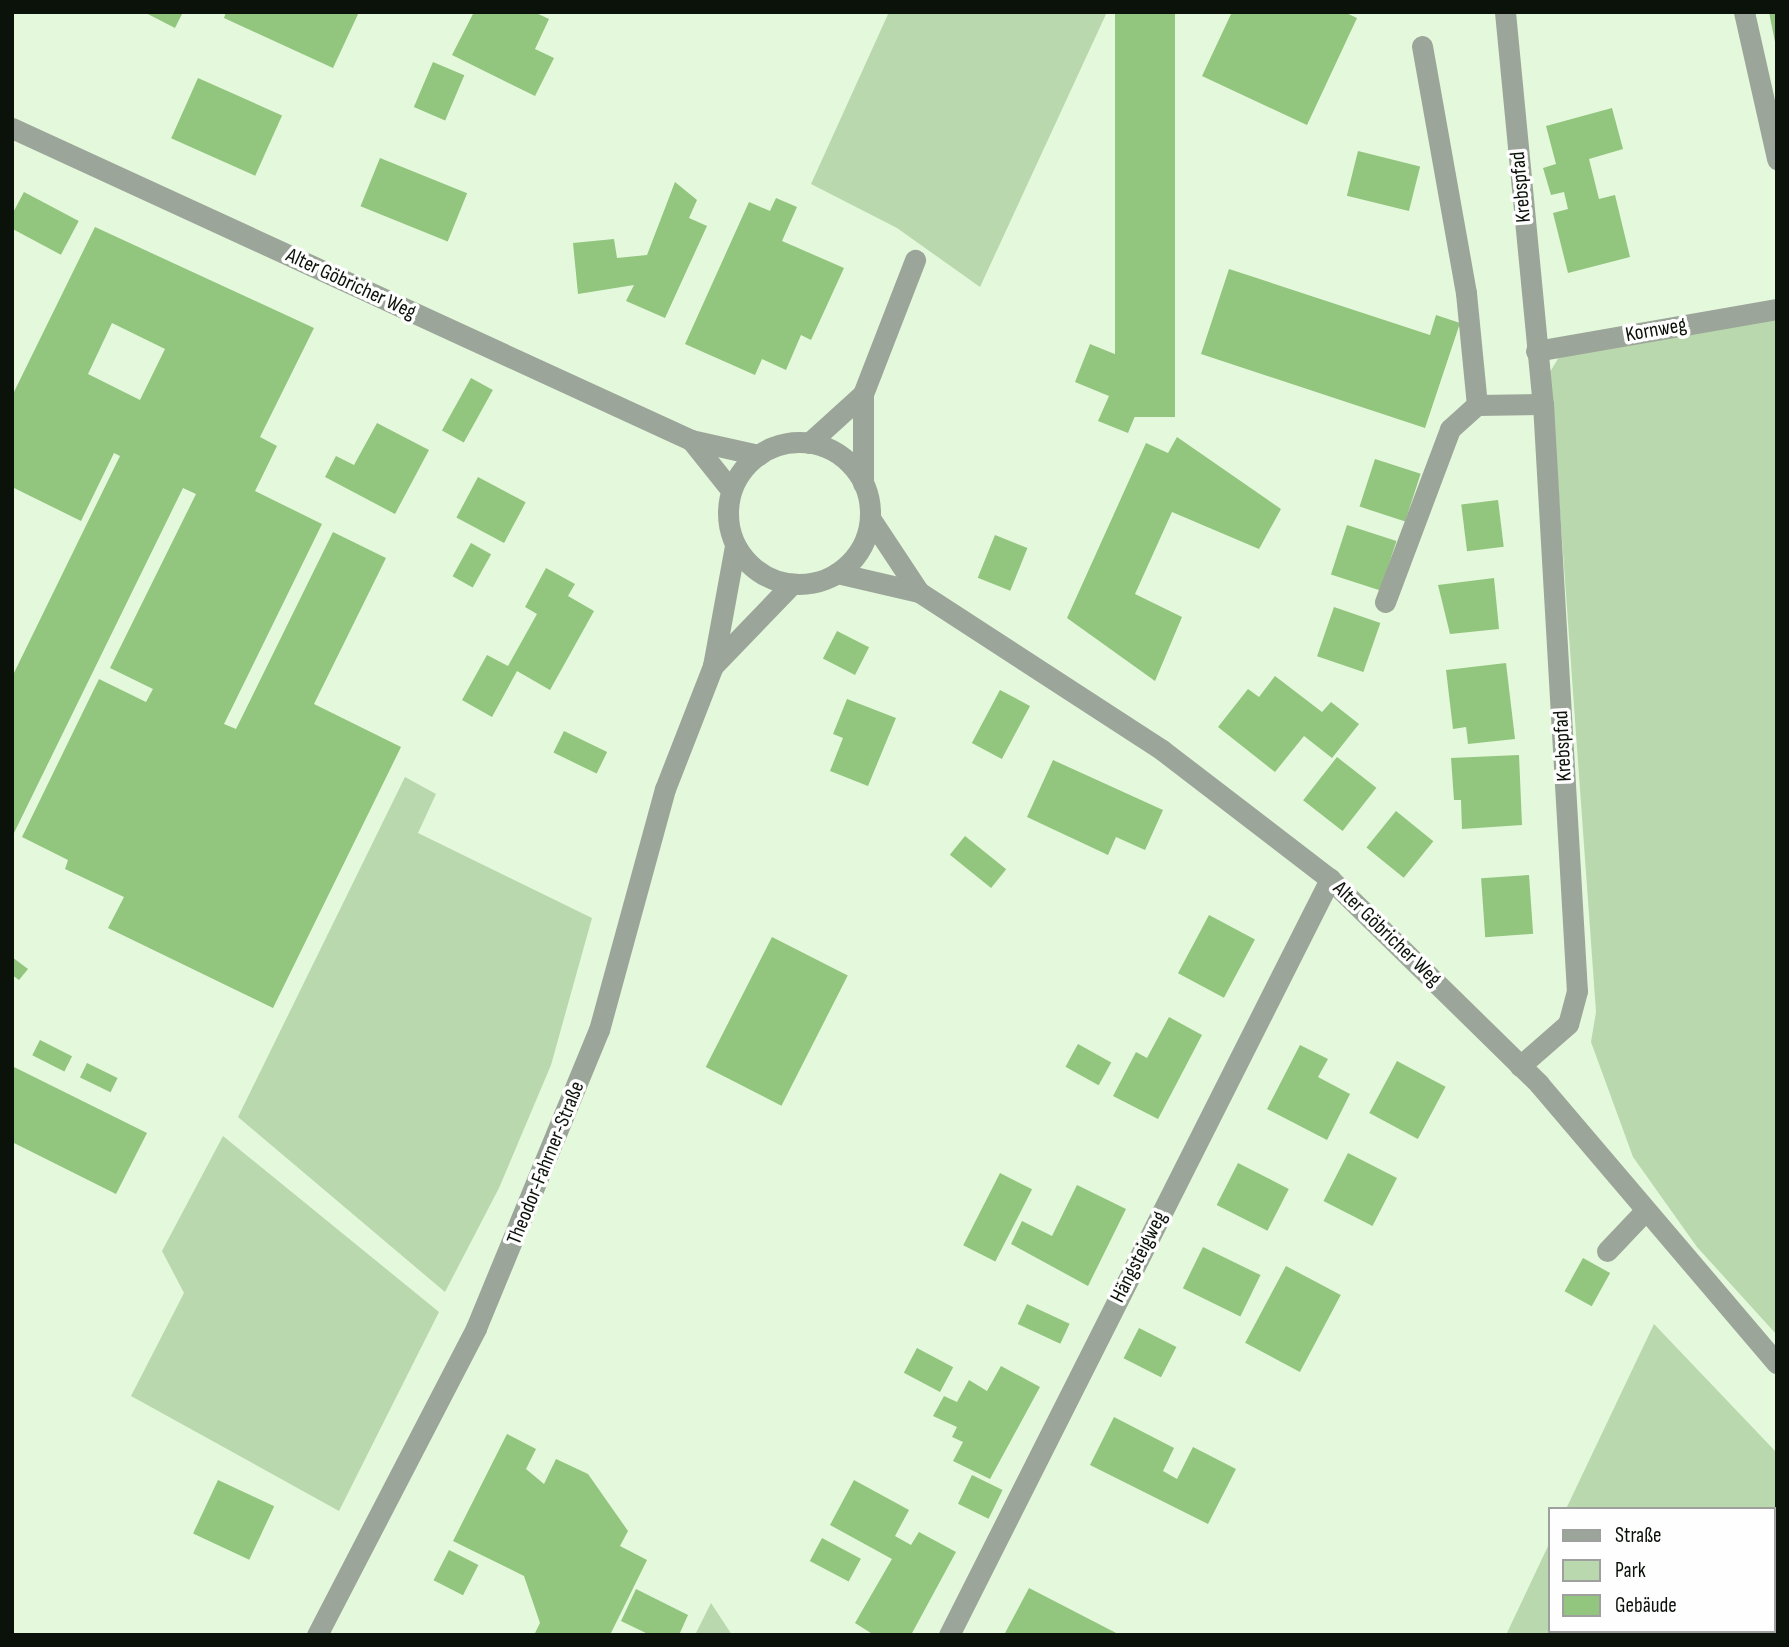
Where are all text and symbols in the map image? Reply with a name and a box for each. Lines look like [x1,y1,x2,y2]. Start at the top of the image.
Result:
street label: Krebspfad [1505,150,1537,224]
street label: Alter Göbricher Weg [282,243,420,325]
street label: Kornweg [1624,312,1688,348]
street label: Krebspfad [1549,710,1577,782]
street label: Alter Göbricher Weg [1328,876,1446,992]
street label: Theodor-Fahrner-Straße [502,1078,590,1248]
street label: Hängsteigweg [1105,1207,1173,1307]
legend [1548,1507,1775,1633]
text: Straße [1615,1523,1661,1548]
text: Park [1615,1558,1646,1583]
text: Gebäude [1615,1593,1677,1618]

